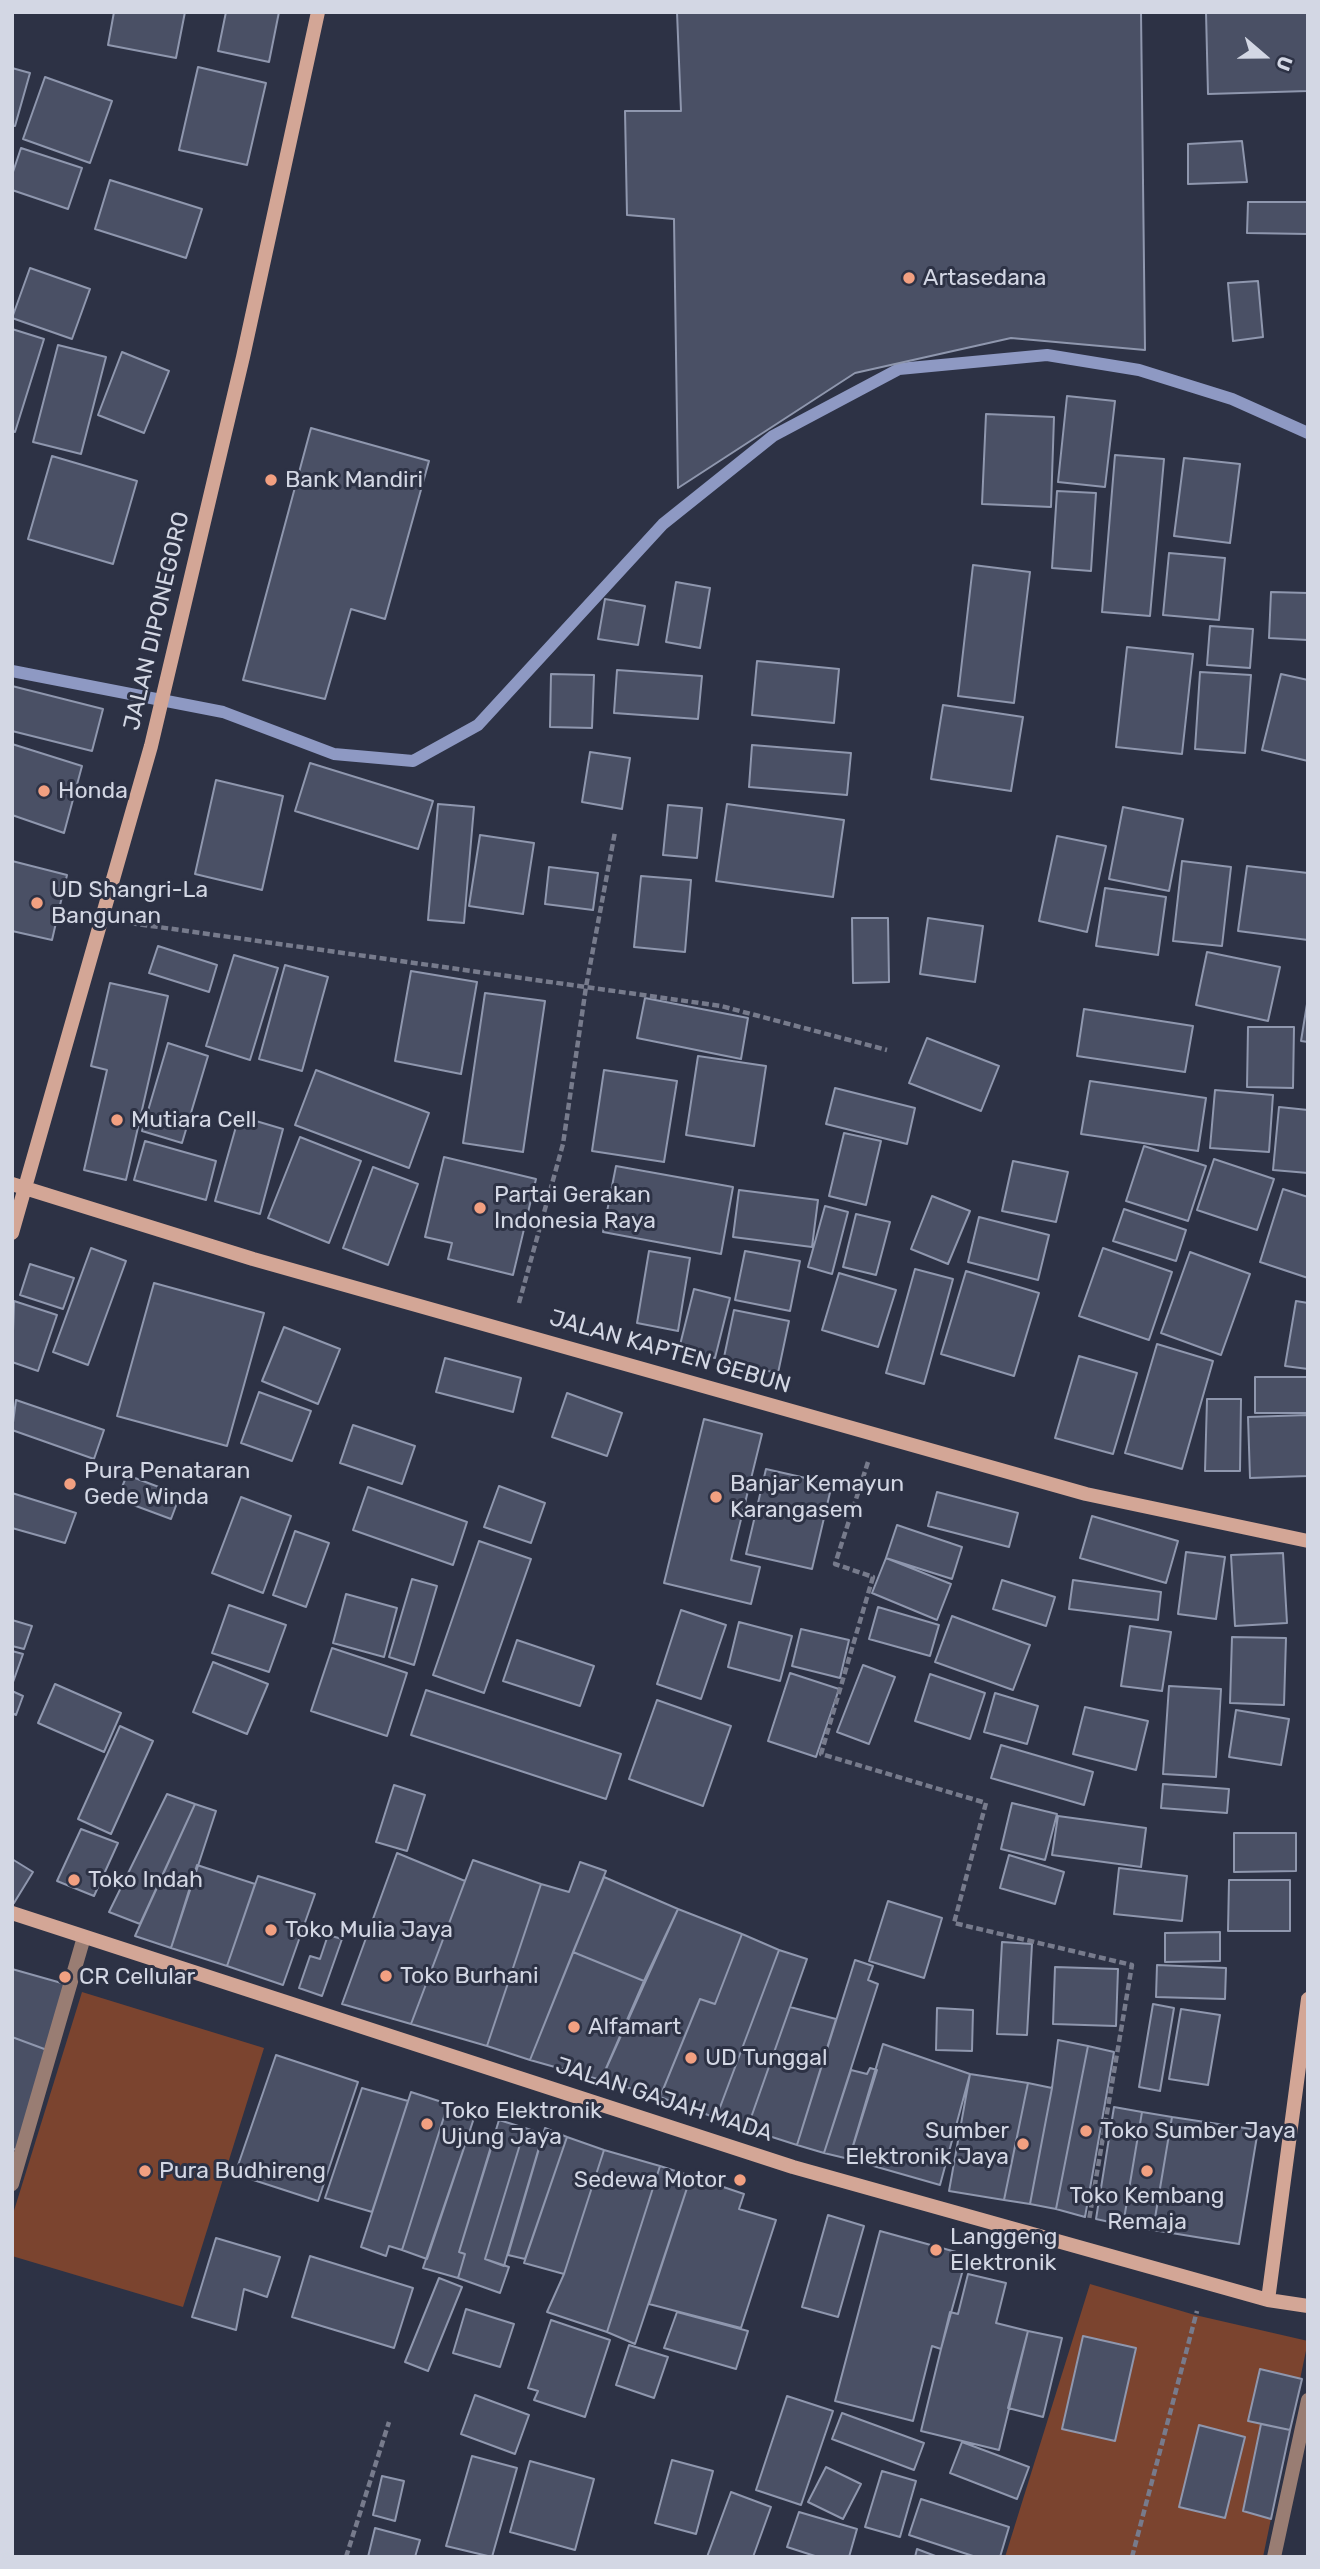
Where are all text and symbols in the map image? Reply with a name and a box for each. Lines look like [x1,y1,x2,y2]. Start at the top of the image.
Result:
north arrow [1229,21,1299,91]
text: U [1271,53,1297,74]
place label: Artasedana [923,264,1046,292]
marker: Artasedana [901,270,917,286]
place label: Bank Mandiri [285,466,423,494]
marker: Bank Mandiri [263,472,279,488]
street label: JALAN DIPONEGORO [118,509,196,733]
place label: Honda [58,777,128,805]
marker: Honda [36,783,52,799]
place label: UD Shangri-La Bangunan [51,876,208,930]
marker: UD Shangri-La Bangunan [29,895,45,911]
place label: Mutiara Cell [131,1106,257,1134]
marker: Mutiara Cell [109,1112,125,1128]
place label: Partai Gerakan Indonesia Raya [494,1181,656,1235]
marker: Partai Gerakan Indonesia Raya [472,1200,488,1216]
street label: JALAN KAPTEN GEBUN [546,1304,794,1400]
place label: Pura Penataran Gede Winda [84,1457,250,1511]
place label: Banjar Kemayun Karangasem [730,1470,904,1524]
marker: Pura Penataran Gede Winda [62,1476,78,1492]
marker: Banjar Kemayun Karangasem [708,1489,724,1505]
place label: Toko Indah [88,1866,203,1894]
marker: Toko Indah [66,1872,82,1888]
place label: Toko Mulia Jaya [285,1916,453,1944]
marker: Toko Mulia Jaya [263,1922,279,1938]
place label: Toko Burhani [400,1962,539,1990]
place label: CR Cellular [79,1963,195,1991]
marker: Toko Burhani [378,1968,394,1984]
marker: CR Cellular [57,1969,73,1985]
place label: Alfamart [588,2013,681,2041]
marker: Alfamart [566,2019,582,2035]
place label: UD Tunggal [705,2044,828,2072]
marker: UD Tunggal [683,2050,699,2066]
street label: JALAN GAJAH MADA [552,2052,776,2148]
place label: Toko Elektronik Ujung Jaya [441,2097,602,2151]
marker: Toko Elektronik Ujung Jaya [419,2116,435,2132]
place label: Sumber Elektronik Jaya [845,2117,1009,2171]
place label: Toko Sumber Jaya [1100,2117,1296,2145]
marker: Toko Sumber Jaya [1078,2123,1094,2139]
marker: Sumber Elektronik Jaya [1015,2136,1031,2152]
place label: Pura Budhireng [159,2157,326,2185]
marker: Pura Budhireng [137,2163,153,2179]
marker: Toko Kembang Remaja [1139,2163,1155,2179]
place label: Sedewa Motor [574,2166,726,2194]
marker: Sedewa Motor [732,2172,748,2188]
place label: Toko Kembang Remaja [1070,2182,1224,2236]
place label: Langgeng Elektronik [950,2223,1058,2277]
marker: Langgeng Elektronik [928,2242,944,2258]

